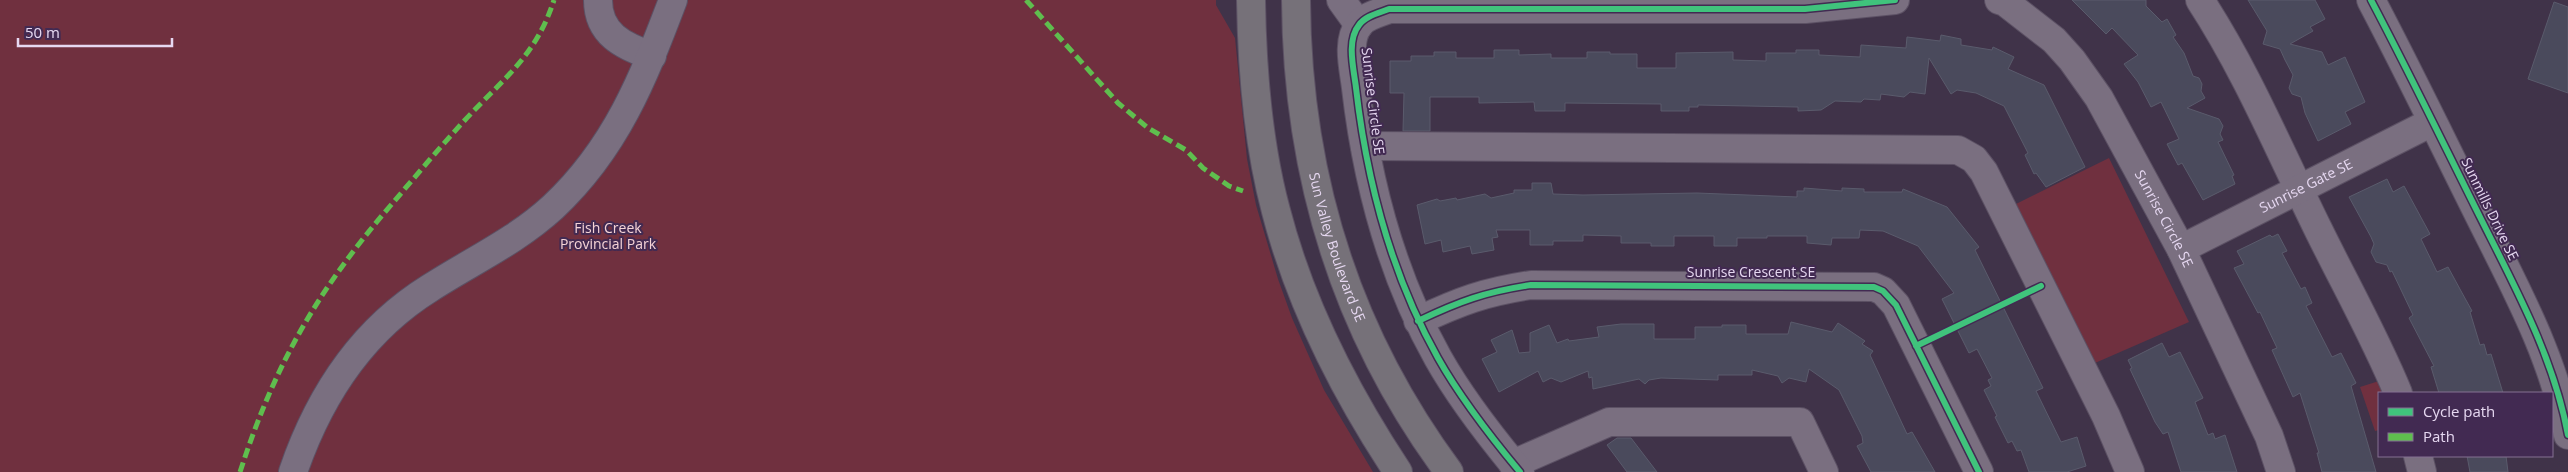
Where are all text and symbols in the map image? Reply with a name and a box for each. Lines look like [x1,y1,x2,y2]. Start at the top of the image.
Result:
scale bar [18,15,171,47]
text: 50 m [25,22,60,42]
street label: Sunrise Circle SE [1358,46,1389,155]
street label: Sunrise Gate SE [2256,154,2356,217]
street label: Sunmills Drive SE [2457,154,2524,263]
street label: Sunrise Circle SE [2131,166,2198,270]
street label: Sun Valley Boulevard SE [1305,171,1370,325]
park label: Fish Creek Provincial Park [560,218,657,253]
street label: Sunrise Crescent SE [1687,262,1815,281]
legend [2378,392,2553,457]
text: Cycle path [2423,401,2495,421]
text: Path [2423,426,2455,446]

